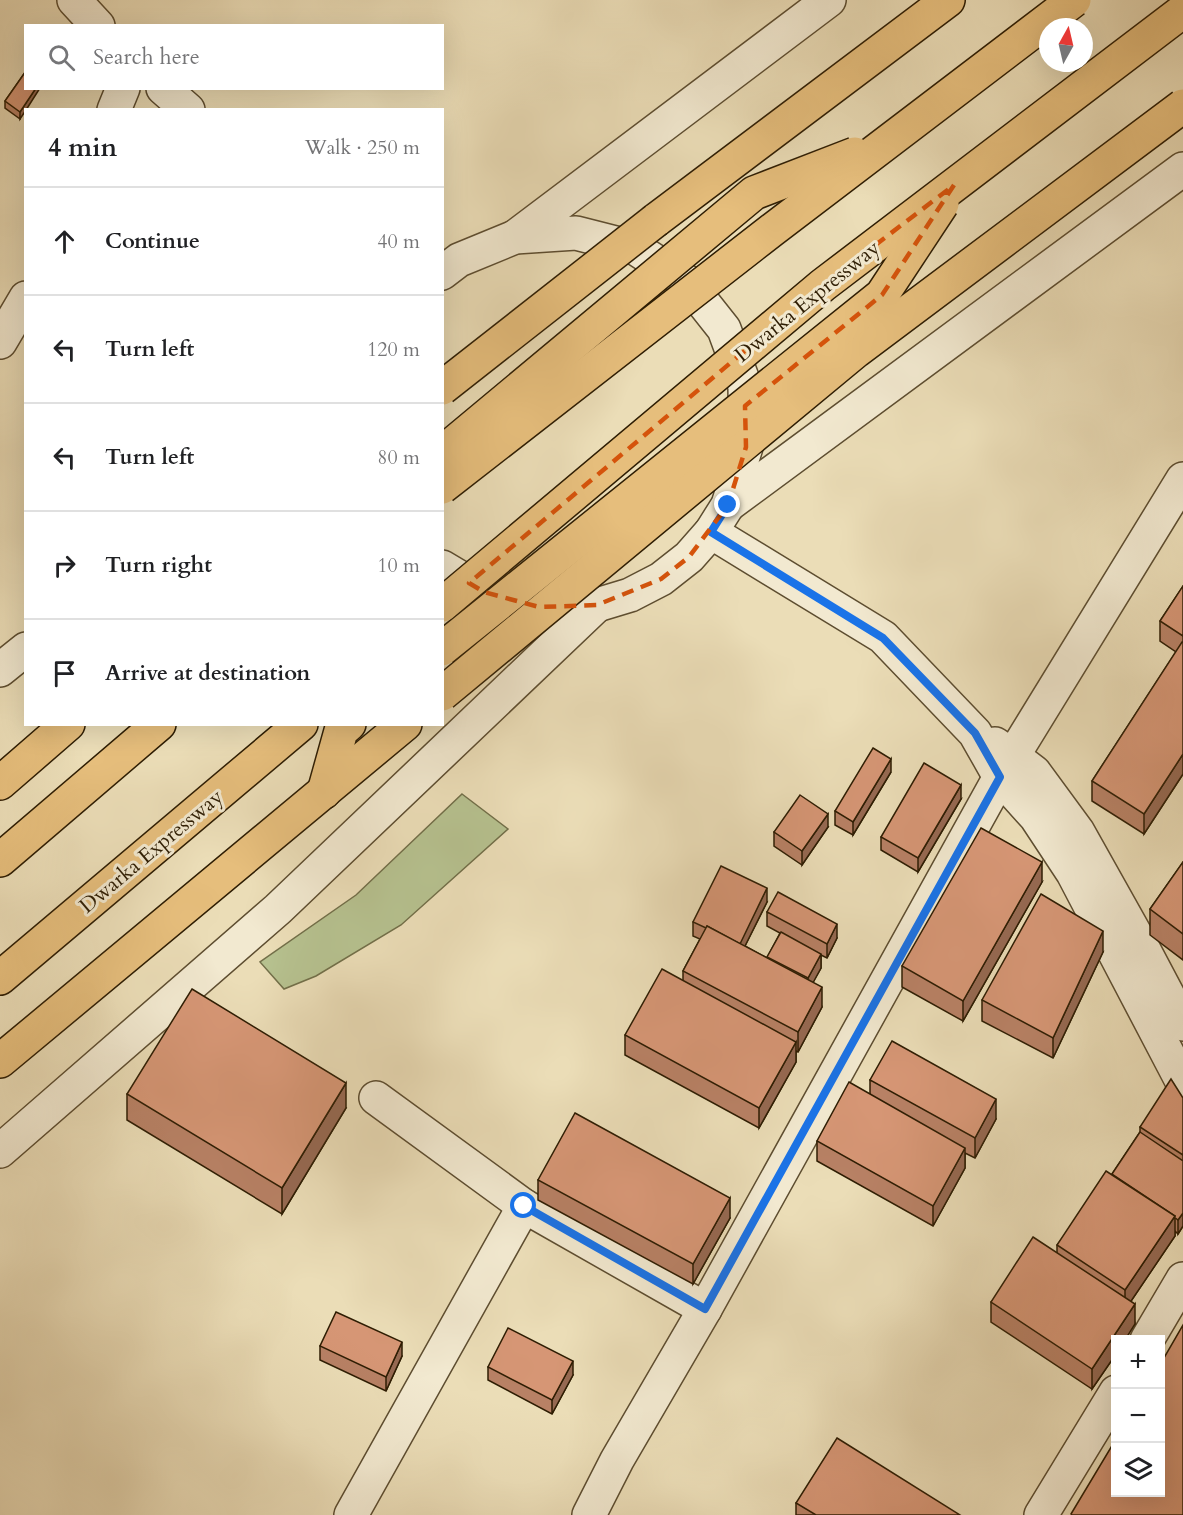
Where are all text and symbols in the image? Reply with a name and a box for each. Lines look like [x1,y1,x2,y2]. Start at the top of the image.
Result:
north arrow [1039,18,1093,72]
search box [24,24,444,90]
icon: search [45,41,78,74]
text: Search here [93,42,200,72]
text: 4 min [48,130,117,165]
text: Walk · 250 m [305,134,420,161]
icon: ahead [48,225,81,258]
text: Continue [105,226,200,256]
text: 40 m [377,228,420,255]
street label: Dwarka Expressway [728,234,886,369]
icon: left [48,333,81,366]
text: Turn left [105,334,194,364]
text: 120 m [367,336,420,363]
icon: left [48,441,81,474]
text: Turn left [105,442,194,472]
text: 80 m [377,444,420,471]
route end [714,491,740,517]
icon: right [48,549,81,582]
text: Turn right [105,550,212,580]
text: 10 m [377,552,420,579]
icon: arrive [48,657,81,690]
text: Arrive at destination [105,658,310,688]
street label: Dwarka Expressway [73,783,229,920]
route start [510,1192,536,1218]
map controls [1111,1335,1165,1497]
button: + [1111,1335,1165,1389]
button: − [1111,1389,1165,1443]
button: layers [1111,1443,1165,1497]

